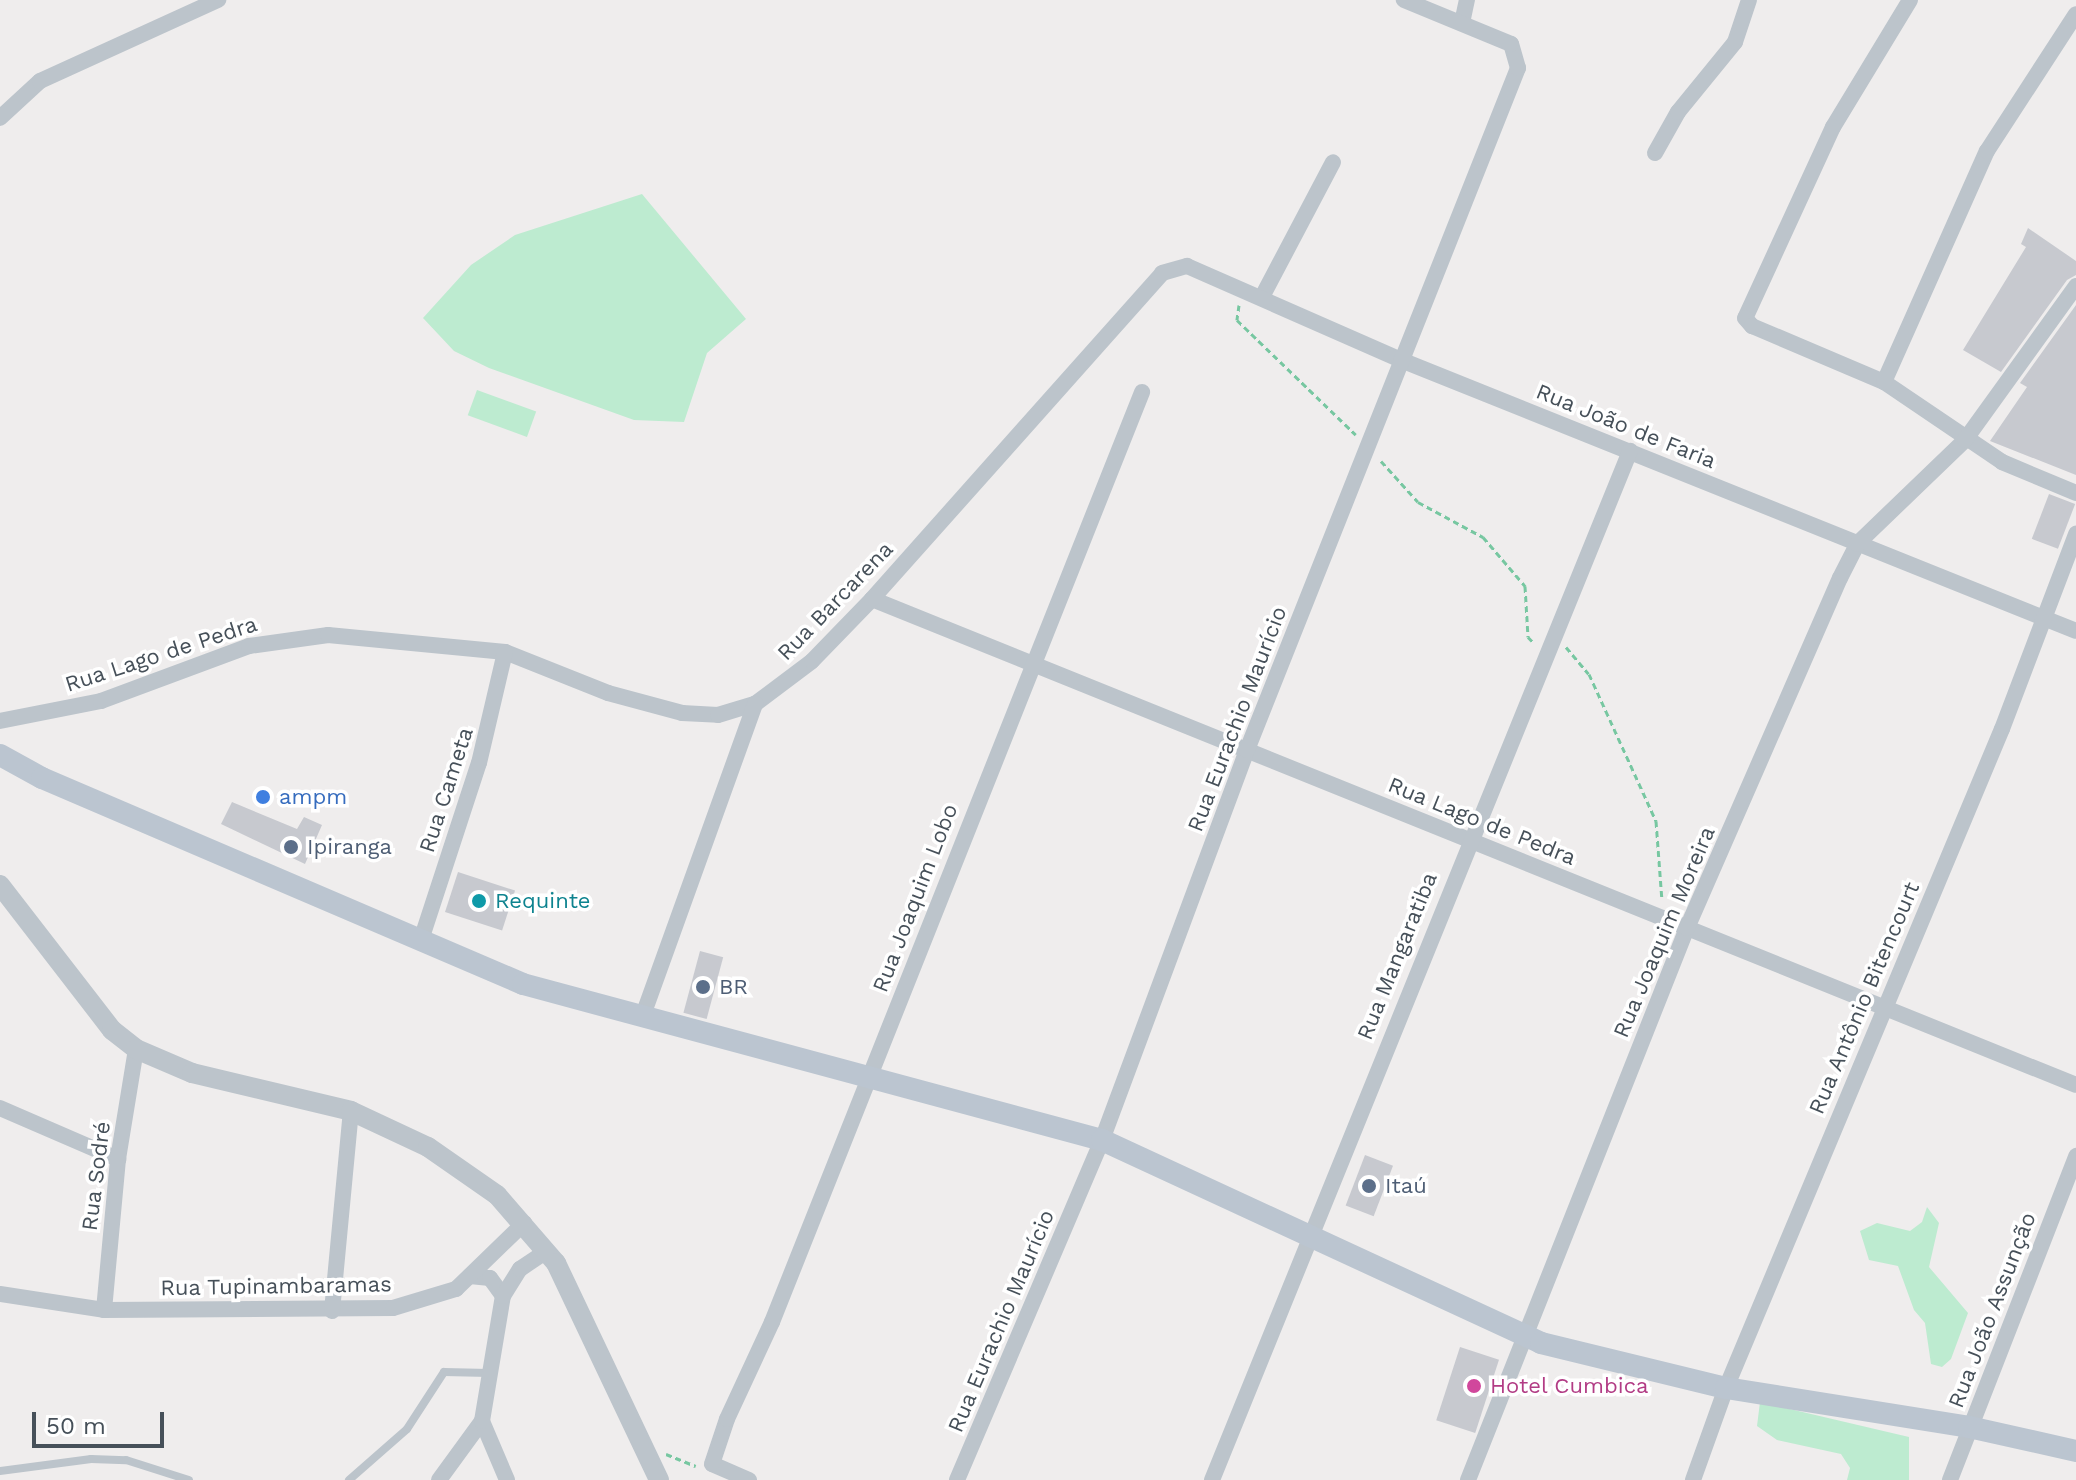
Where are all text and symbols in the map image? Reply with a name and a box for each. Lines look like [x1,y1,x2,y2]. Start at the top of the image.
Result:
street label: Rua João de Faria [1532,378,1720,474]
street label: Rua Barcarena [771,536,899,666]
street label: Rua Eurachio Maurício [1182,602,1292,836]
street label: Rua Lago de Pedra [61,610,261,698]
street label: Rua Cameta [413,724,479,856]
street label: Rua Lago de Pedra [1384,771,1580,871]
place label: ampm [279,784,347,810]
marker: ampm [254,788,272,806]
street label: Rua Joaquim Lobo [867,800,963,996]
street label: Rua Joaquim Moreira [1607,822,1721,1042]
place label: Ipiranga [307,834,392,860]
marker: Ipiranga [282,838,300,856]
street label: Rua Mangaratiba [1351,868,1443,1044]
street label: Rua Antônio Bitencourt [1803,877,1925,1119]
place label: Requinte [495,888,591,914]
marker: Requinte [470,892,488,910]
place label: BR [719,974,748,1000]
marker: BR [694,978,712,996]
street label: Rua Sodré [76,1120,116,1232]
place label: Itaú [1385,1173,1427,1199]
marker: Itaú [1360,1177,1378,1195]
street label: Rua Eurachio Maurício [942,1206,1060,1436]
street label: Rua João Assunção [1942,1208,2042,1412]
street label: Rua Tupinambaramas [160,1271,392,1301]
place label: Hotel Cumbica [1490,1373,1649,1399]
marker: Hotel Cumbica [1465,1377,1483,1395]
scale bar [36,1396,168,1446]
text: 50 m [46,1412,106,1440]

